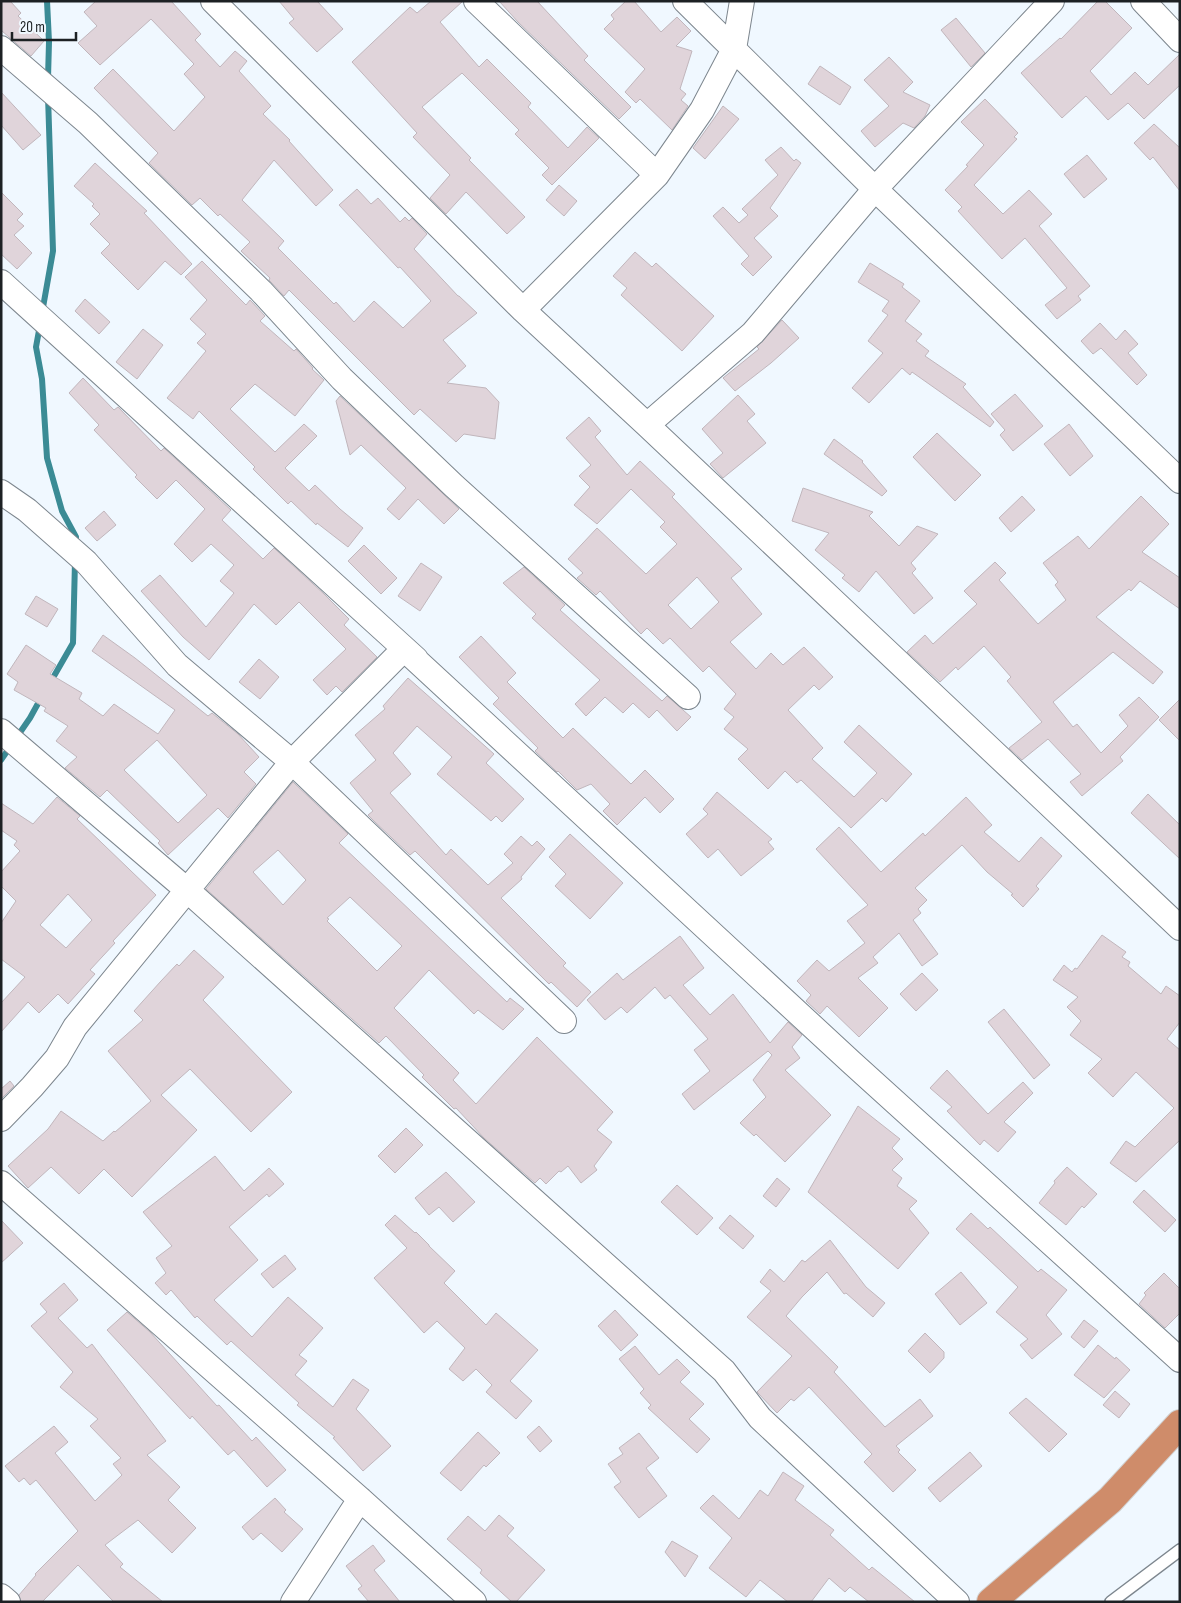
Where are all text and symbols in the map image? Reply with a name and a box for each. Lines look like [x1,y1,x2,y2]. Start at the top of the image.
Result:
scale bar [12,10,76,42]
text: 20 m [20,18,45,37]

